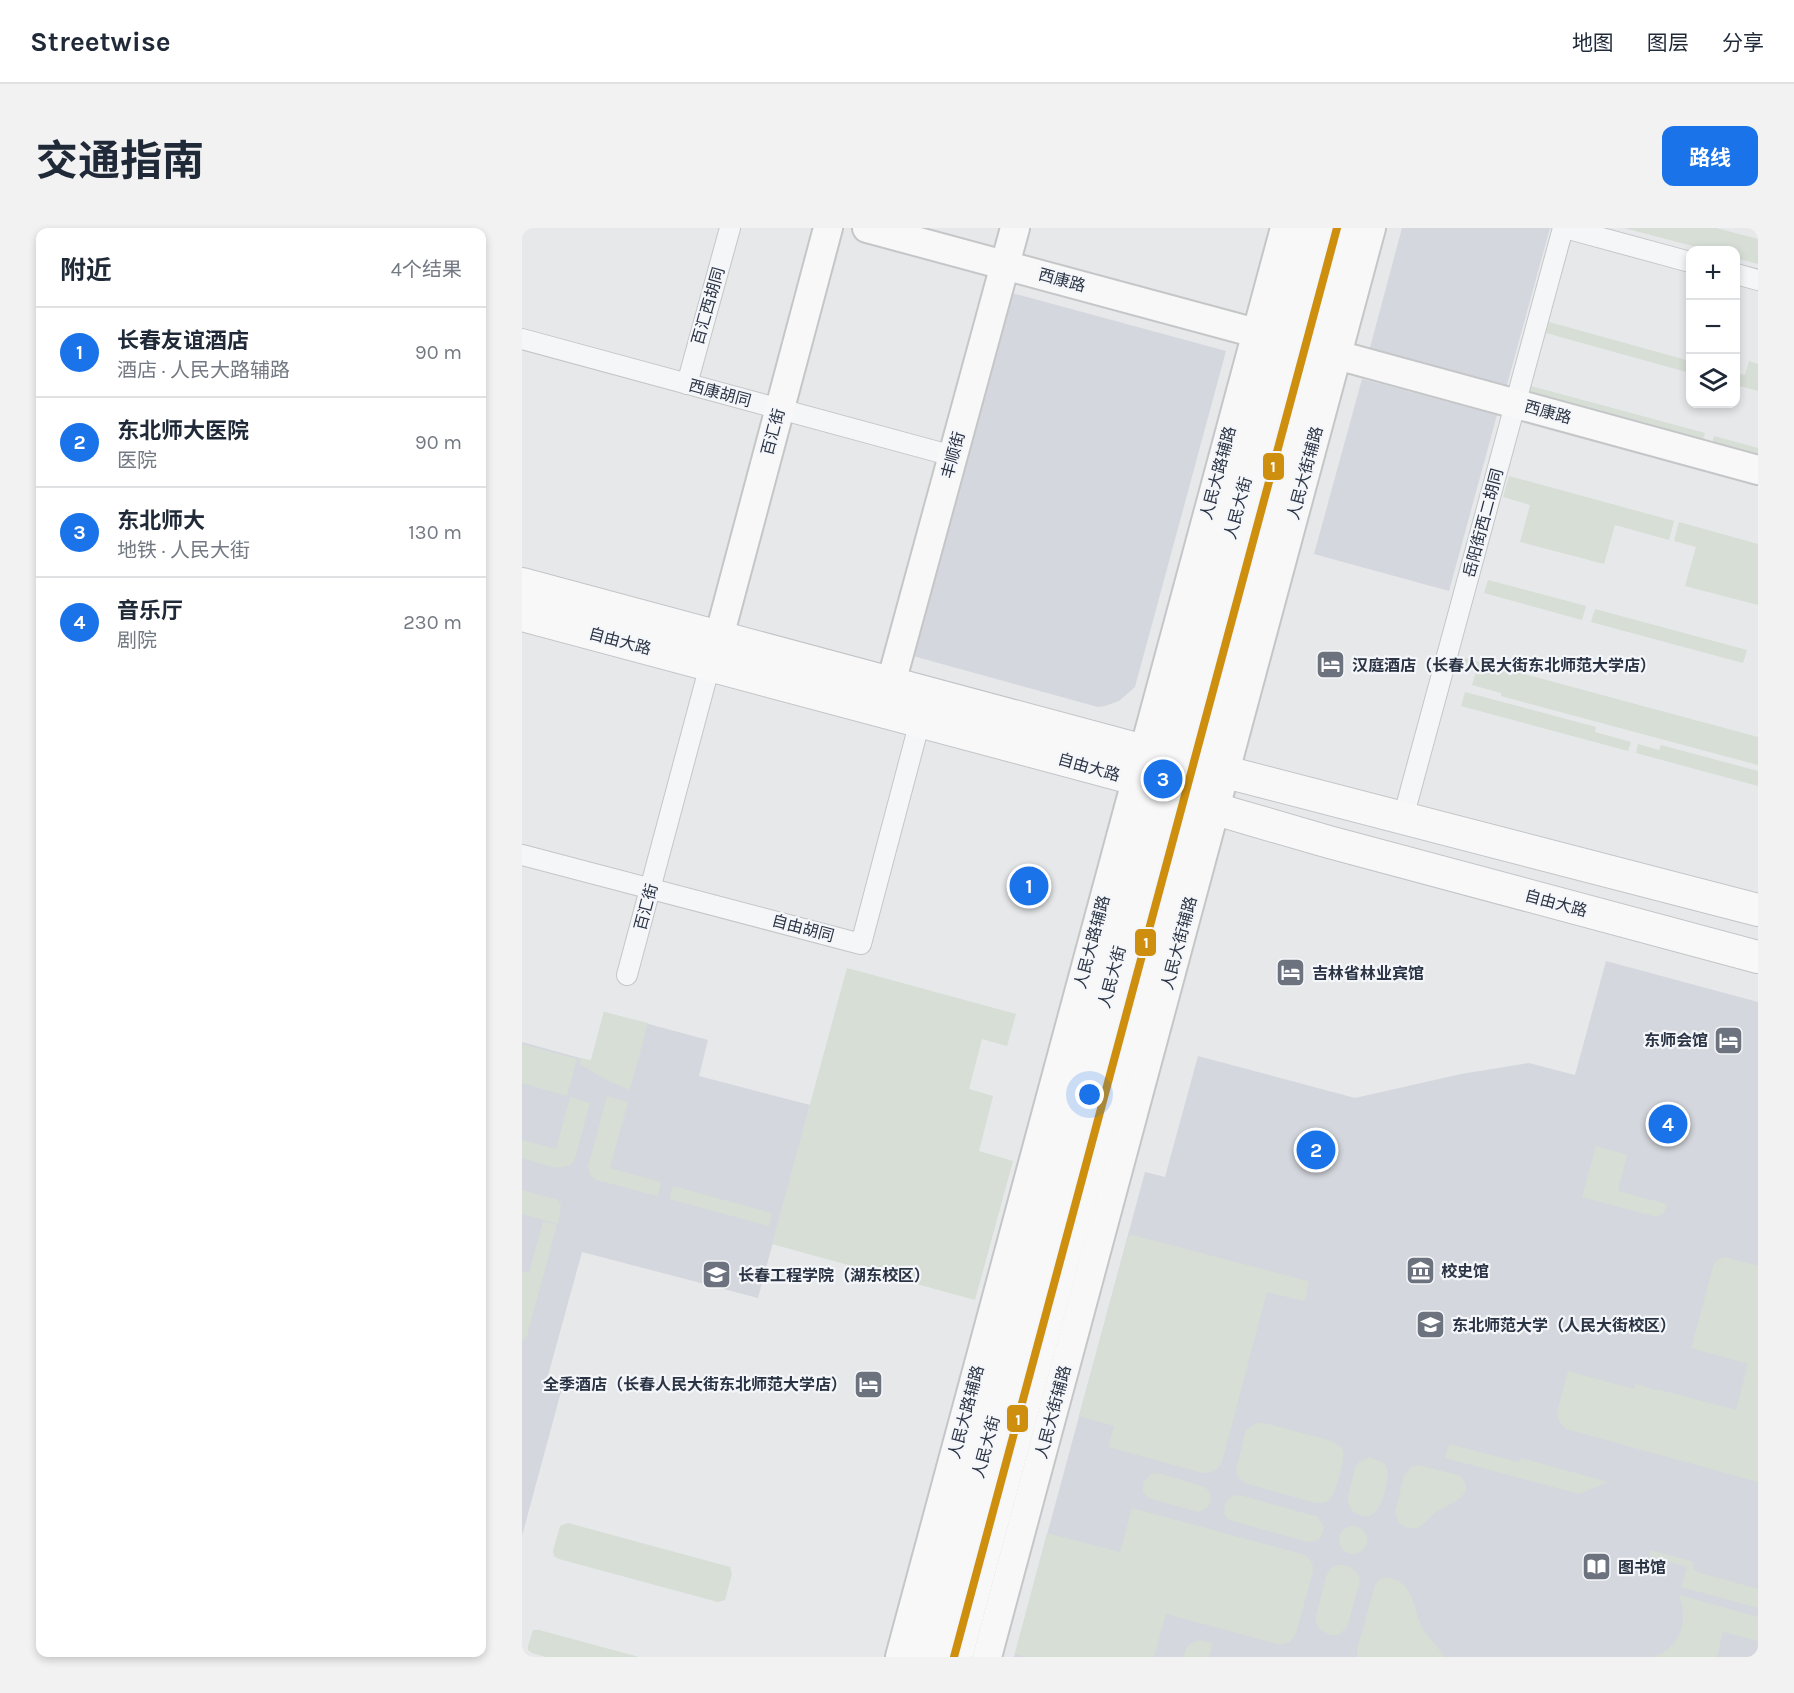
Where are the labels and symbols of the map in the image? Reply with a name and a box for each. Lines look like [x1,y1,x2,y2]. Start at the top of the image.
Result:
street label: 百汇西胡同 [688,265,728,347]
street label: 西康路 [1036,265,1088,295]
street label: 西康胡同 [687,376,753,410]
street label: 西康路 [1522,397,1574,427]
street label: 百汇街 [758,406,788,458]
street label: 人民大路辅路 [1196,424,1240,522]
street label: 人民大街辅路 [1283,424,1327,522]
street label: 丰顺街 [938,429,968,481]
line badge: 1 [1262,452,1285,481]
text: 1 [1270,457,1276,476]
street label: 岳阳街西二胡同 [1459,466,1507,580]
street label: 人民大街 [1221,475,1255,541]
street label: 自由大路 [587,624,653,658]
hotel icon: 汉庭酒店（长春人民大街东北师范大学店） [1315,649,1347,681]
place label: 汉庭酒店（长春人民大街东北师范大学店） [1352,656,1656,675]
street label: 自由大路 [1056,749,1122,785]
pin: 3 [1144,756,1182,802]
pin: 1 [1010,864,1048,908]
street label: 百汇街 [631,881,661,933]
street label: 自由大路 [1523,886,1589,920]
street label: 人民大路辅路 [1070,893,1114,991]
street label: 人民大街辅路 [1157,894,1201,992]
street label: 自由胡同 [770,911,836,945]
line badge: 1 [1134,928,1157,957]
text: 1 [1143,933,1149,952]
street label: 人民大街 [1095,944,1129,1010]
hotel icon: 吉林省林业宾馆 [1275,957,1307,989]
place label: 吉林省林业宾馆 [1312,964,1424,983]
hotel icon: 东师会馆 [1713,1024,1745,1056]
place label: 东师会馆 [1644,1031,1708,1050]
your location [1075,1080,1104,1109]
pin: 4 [1648,1102,1688,1146]
pin: 2 [1296,1128,1336,1172]
museum icon: 校史馆 [1404,1255,1436,1287]
school or university icon: 长春工程学院（湖东校区） [701,1259,733,1291]
place label: 校史馆 [1441,1262,1489,1281]
place label: 长春工程学院（湖东校区） [738,1266,930,1285]
school or university icon: 东北师范大学（人民大街校区） [1415,1309,1447,1341]
place label: 东北师范大学（人民大街校区） [1452,1316,1676,1335]
street label: 人民大路辅路 [944,1363,988,1461]
street label: 人民大街辅路 [1031,1363,1075,1461]
hotel icon: 全季酒店（长春人民大街东北师范大学店） [852,1368,884,1400]
place label: 全季酒店（长春人民大街东北师范大学店） [543,1375,847,1394]
line badge: 1 [1006,1404,1029,1433]
text: 1 [1015,1410,1021,1429]
street label: 人民大街 [969,1414,1003,1480]
library icon: 图书馆 [1581,1551,1613,1583]
place label: 图书馆 [1618,1558,1666,1577]

